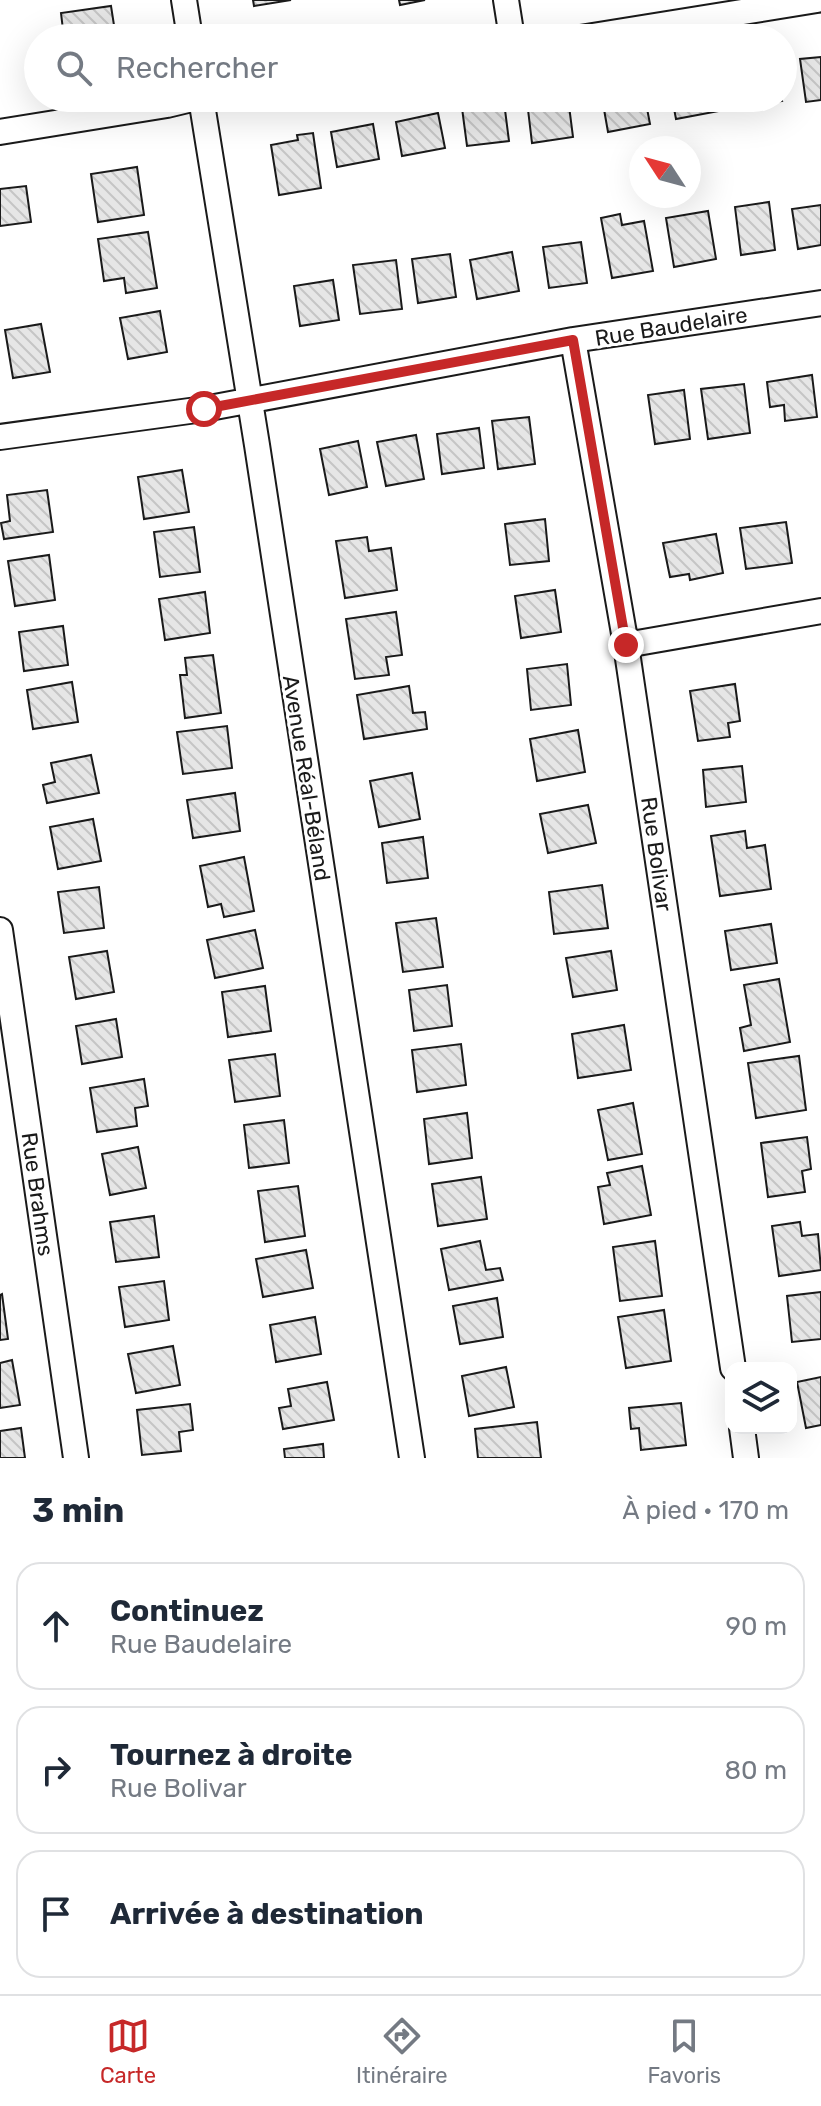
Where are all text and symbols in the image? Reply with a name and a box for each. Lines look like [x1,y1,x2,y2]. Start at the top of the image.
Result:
search box [24,24,797,112]
icon: search [52,46,96,90]
text: Rechercher [116,50,278,86]
north arrow [629,136,701,208]
street label: Rue Baudelaire [593,301,749,352]
route start [186,391,222,427]
route end [608,627,644,663]
street label: Avenue Réal-Béland [277,673,336,883]
street label: Rue Bolivar [635,795,678,914]
street label: Rue Brahms [15,1131,60,1258]
map controls [725,1362,797,1434]
button: layers [725,1362,797,1434]
text: 3 min [32,1490,124,1531]
text: À pied · 170 m [622,1495,789,1526]
text: Continuez [110,1593,264,1629]
icon: ahead [34,1604,78,1648]
text: 90 m [726,1611,787,1642]
text: Rue Baudelaire [110,1629,292,1660]
text: Tournez à droite [110,1737,353,1773]
icon: right [34,1748,78,1792]
text: 80 m [724,1755,787,1786]
text: Rue Bolivar [110,1773,247,1804]
icon: arrive [34,1892,78,1936]
text: Arrivée à destination [110,1896,424,1932]
tab: Carte [100,2014,156,2089]
tab: Itinéraire [356,2014,448,2089]
tab: Favoris [648,2014,721,2089]

